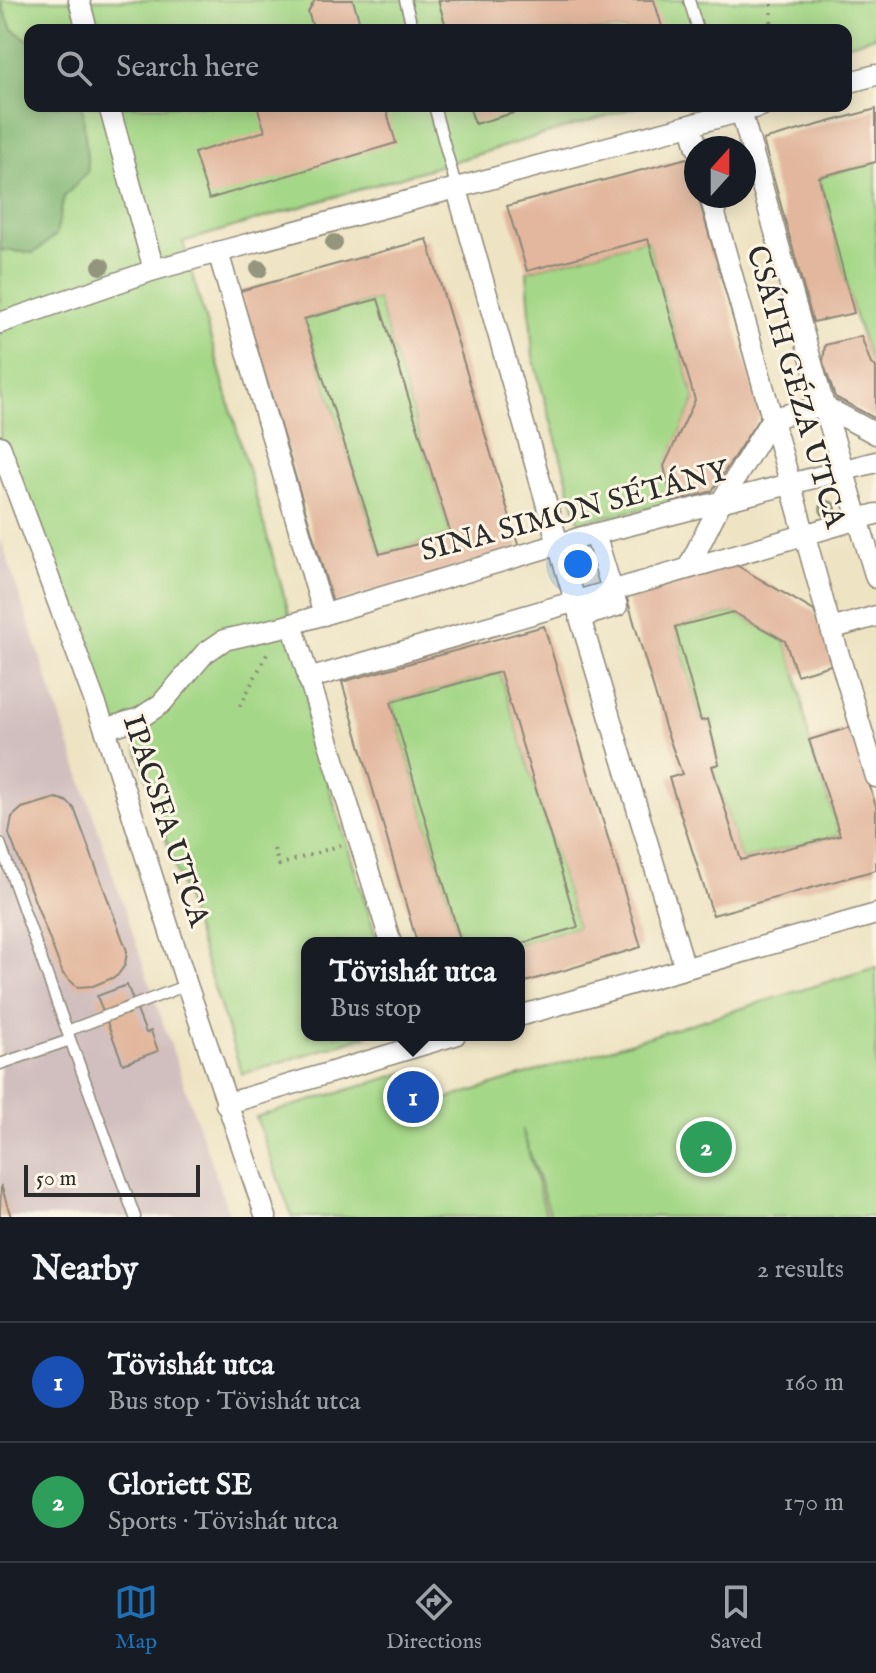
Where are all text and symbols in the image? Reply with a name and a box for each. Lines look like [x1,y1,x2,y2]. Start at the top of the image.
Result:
search box [24,24,852,112]
icon: search [52,46,96,90]
text: Search here [116,49,259,87]
north arrow [684,136,756,208]
street label: CSÁTH GÉZA UTCA [736,241,855,533]
street label: SINA SIMON SÉTÁNY [417,451,735,571]
your location [558,544,598,584]
street label: IPACSFA UTCA [113,710,217,932]
popup [301,937,525,1041]
text: Tövishát utca [330,954,496,992]
text: Bus stop [330,992,421,1025]
pin: 1 [387,1067,439,1127]
pin: 2 [680,1117,732,1177]
scale bar [24,1161,200,1197]
text: 50 m [36,1165,77,1193]
text: Nearby [32,1248,138,1291]
text: 2 results [757,1253,844,1286]
text: Tövishát utca [108,1347,274,1385]
text: 1 [53,1366,63,1399]
text: 160 m [785,1366,844,1399]
text: Bus stop · Tövishát utca [108,1385,361,1418]
text: Gloriett SE [108,1467,252,1505]
text: 2 [52,1486,64,1519]
text: 170 m [784,1486,844,1519]
text: Sports · Tövishát utca [108,1505,338,1538]
tab: Map [114,1580,158,1656]
tab: Directions [386,1580,482,1656]
tab: Saved [710,1580,762,1656]

